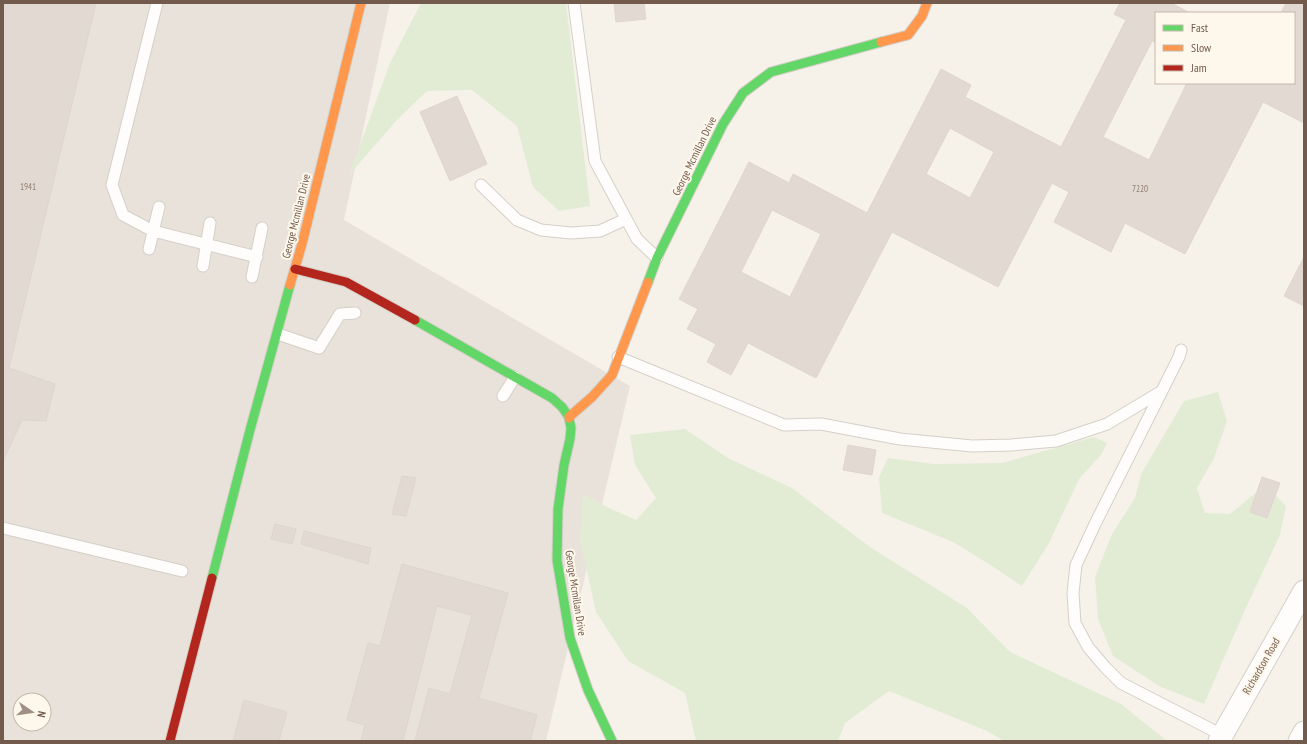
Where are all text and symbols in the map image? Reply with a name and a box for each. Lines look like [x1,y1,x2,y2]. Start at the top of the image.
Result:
legend [1155,12,1295,84]
text: Fast [1191,20,1209,35]
text: Slow [1191,40,1212,55]
text: Jam [1190,60,1207,75]
street label: George Mcmillan Drive [669,114,719,198]
street label: George Mcmillan Drive [279,172,313,260]
house number: 1941 [20,181,36,192]
house number: 7220 [1132,183,1148,194]
street label: George Mcmillan Drive [562,549,590,637]
street label: Richardson Road [1239,635,1283,697]
north arrow [12,692,52,732]
text: N [34,710,49,719]

